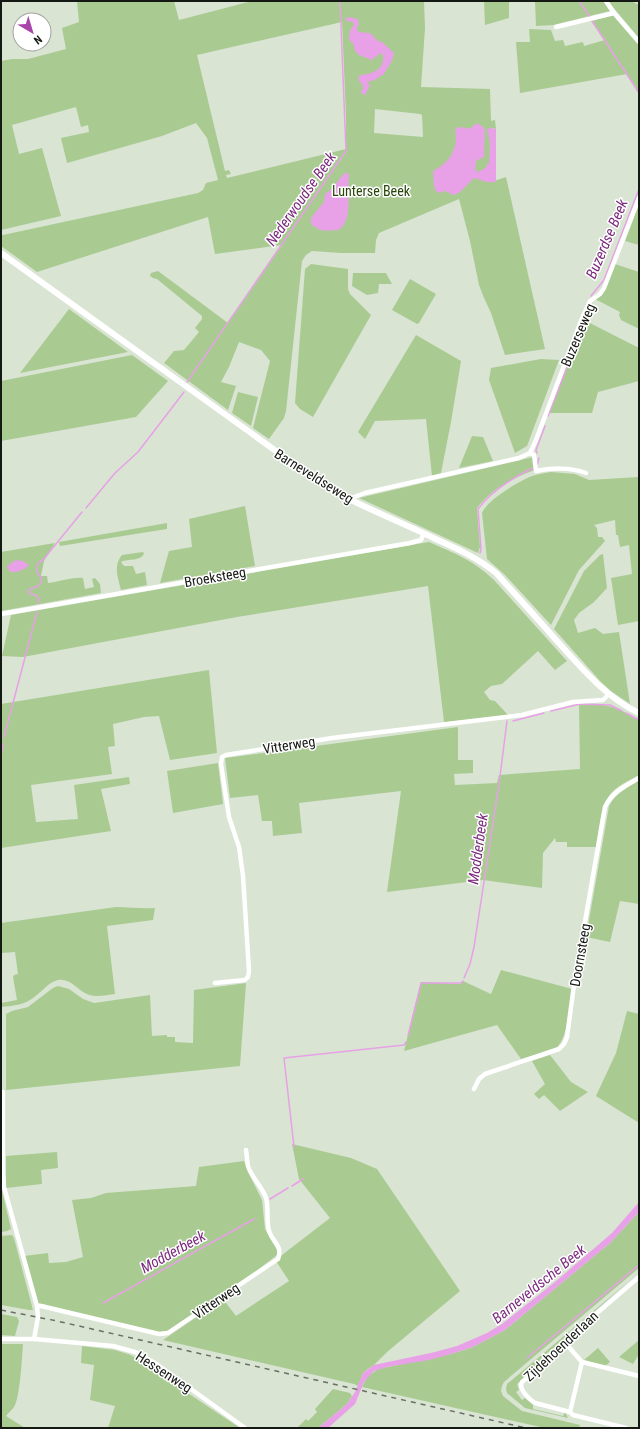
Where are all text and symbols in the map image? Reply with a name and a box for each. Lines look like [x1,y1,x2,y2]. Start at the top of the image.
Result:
north arrow [12,12,52,52]
text: N [31,32,45,47]
water label: Nederwoudse Beek [262,148,340,249]
park label: Lunterse Beek [332,183,411,199]
water label: Buzerdse Beek [582,196,632,281]
street label: Buzerseweg [558,301,598,369]
street label: Barneveldseweg [272,445,356,507]
street label: Broeksteeg [183,564,247,590]
street label: Vitterweg [262,733,316,757]
water label: Modderbeek [464,812,492,886]
street label: Doornsteeg [567,922,593,988]
water label: Modderbeek [137,1227,209,1277]
water label: Barneveldsche Beek [489,1240,590,1327]
street label: Vitterweg [190,1280,242,1322]
street label: Zijdehoenderlaan [521,1308,601,1384]
street label: Hessenweg [133,1348,195,1396]

